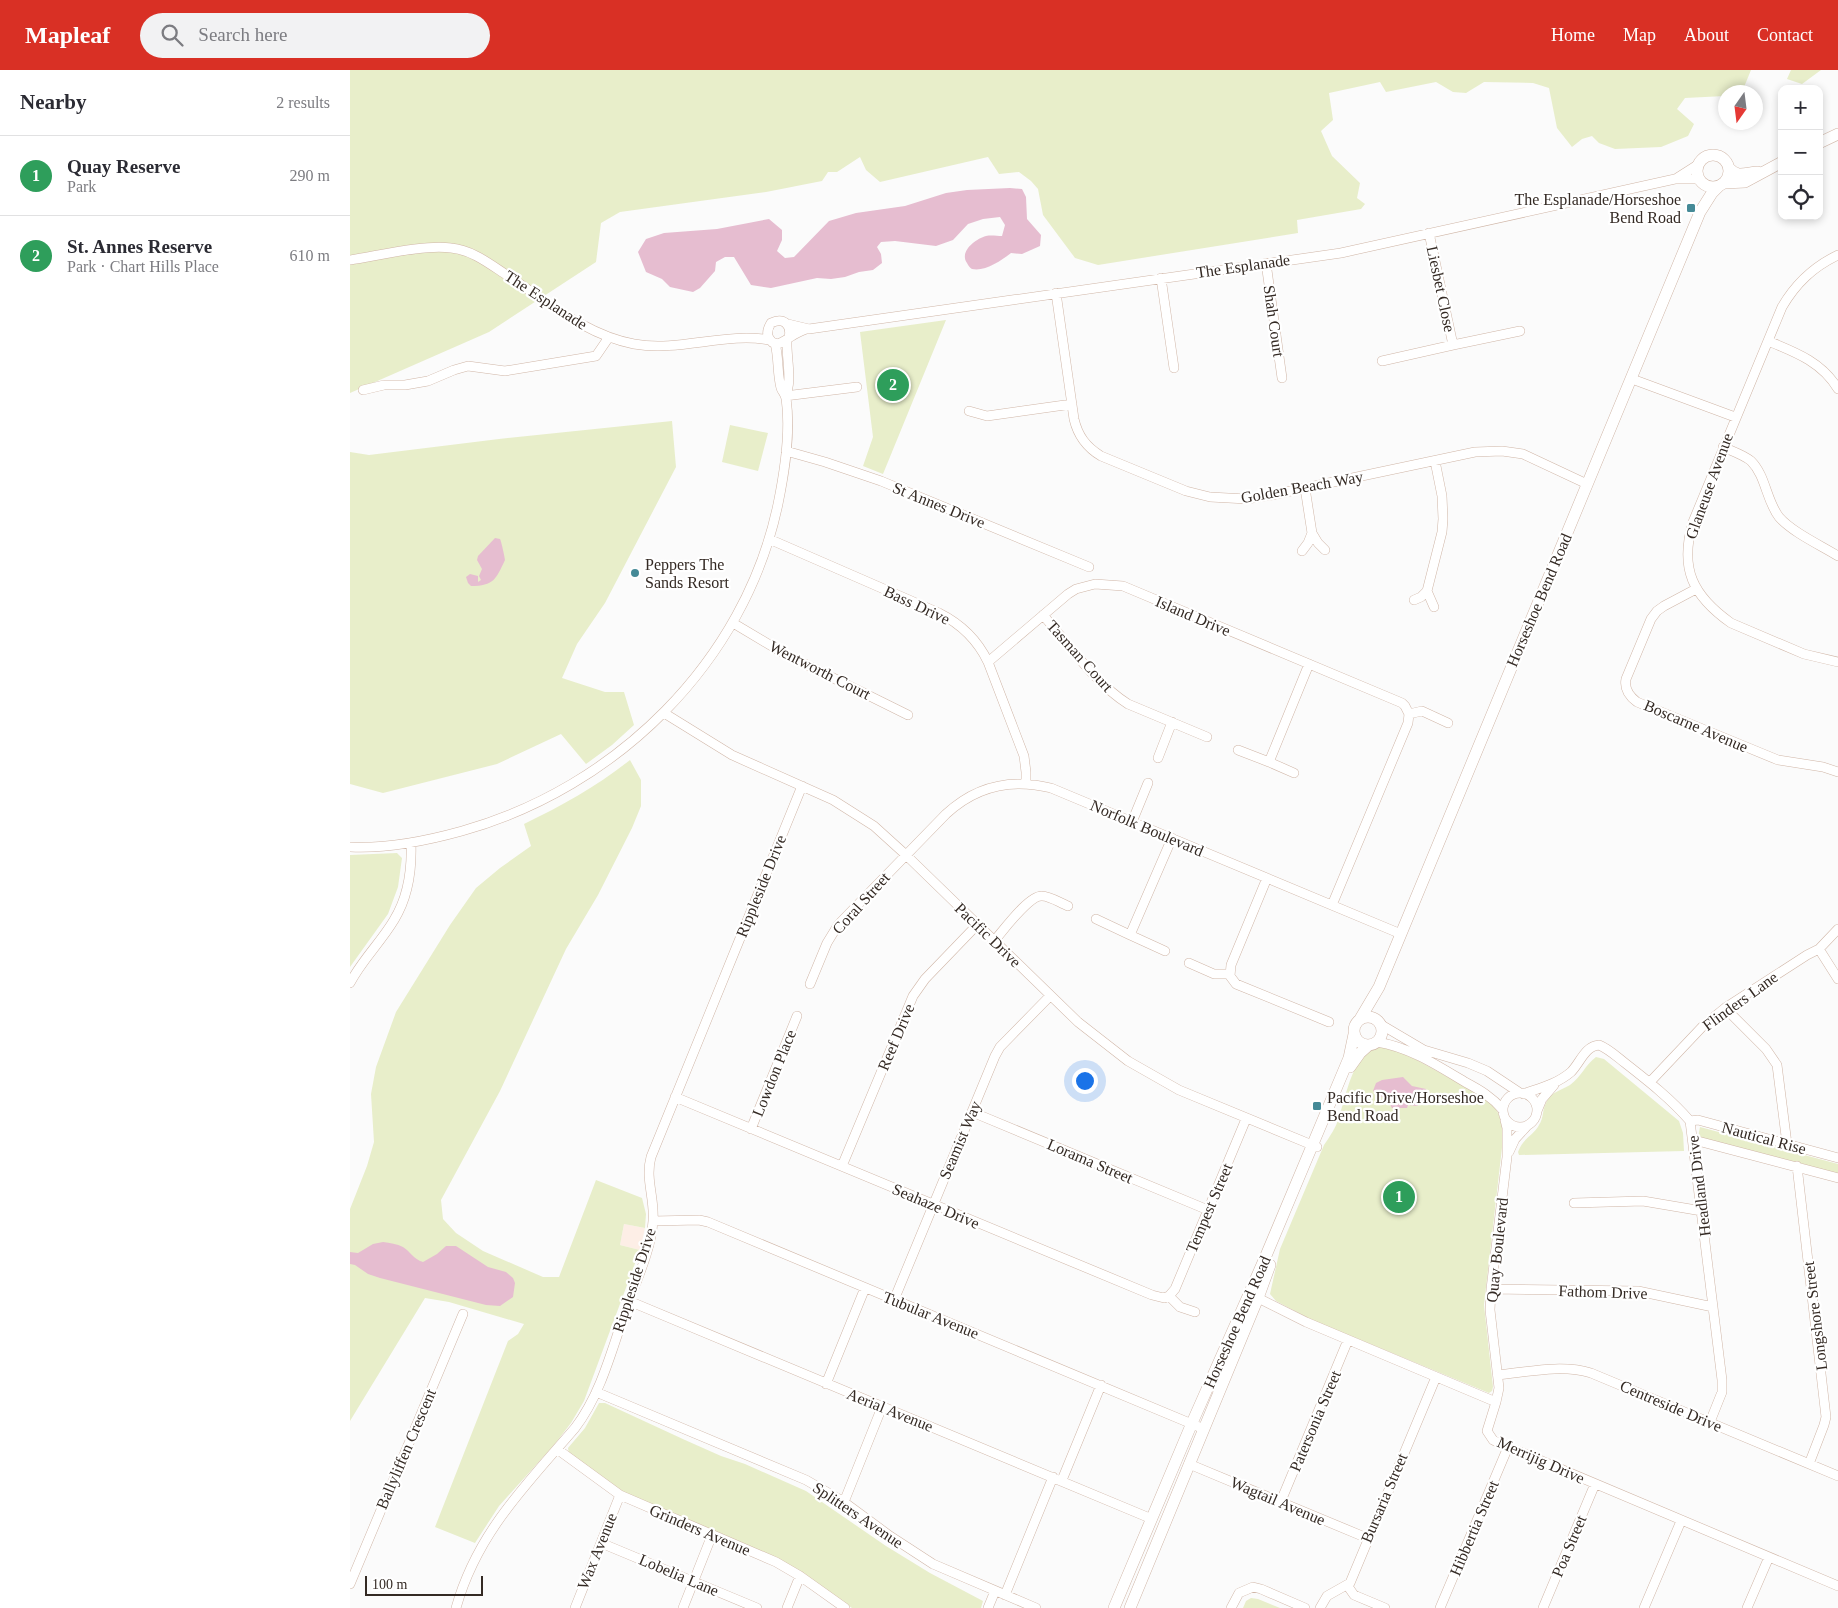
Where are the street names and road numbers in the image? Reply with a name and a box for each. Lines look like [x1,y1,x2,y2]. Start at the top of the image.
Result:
street label: Liesbet Close [1424,244,1458,334]
street label: The Esplanade [1195,251,1291,282]
street label: The Esplanade [501,267,590,334]
street label: Shah Court [1261,284,1288,359]
street label: Glaneuse Avenue [1682,431,1736,541]
street label: Golden Beach Way [1240,468,1365,507]
street label: St Annes Drive [890,479,988,531]
street label: Horseshoe Bend Road [1503,531,1575,669]
street label: Bass Drive [881,582,953,628]
street label: Island Drive [1153,593,1233,639]
street label: Tasman Court [1044,617,1117,696]
street label: Wentworth Court [767,637,874,703]
street label: Boscarne Avenue [1641,696,1751,756]
street label: Norfolk Boulevard [1088,796,1206,860]
street label: Rippleside Drive [733,832,790,940]
street label: Coral Street [829,868,893,937]
street label: Pacific Drive [952,899,1024,971]
street label: Flinders Lane [1699,968,1781,1034]
street label: Reef Drive [874,1001,918,1073]
street label: Lowdon Place [749,1027,799,1119]
street label: Seamist Way [936,1098,985,1182]
street label: Nautical Rise [1720,1119,1808,1157]
street label: Headland Drive [1684,1134,1714,1238]
street label: Lorama Street [1045,1135,1136,1187]
street label: Tempest Street [1183,1160,1237,1256]
street label: Seahaze Drive [890,1180,982,1232]
street label: Quay Boulevard [1483,1197,1512,1303]
street label: Rippleside Drive [609,1226,660,1335]
street label: Horseshoe Bend Road [1200,1253,1274,1391]
street label: Longshore Street [1800,1260,1831,1372]
street label: Fathom Drive [1558,1282,1648,1302]
street label: Tubular Avenue [881,1288,981,1342]
street label: Patersonia Street [1286,1367,1344,1474]
street label: Centreside Drive [1618,1377,1724,1435]
street label: Aerial Avenue [844,1385,936,1435]
street label: Ballyliffen Crescent [373,1386,440,1512]
street label: Merrijig Drive [1494,1433,1587,1488]
street label: Bursaria Street [1358,1450,1411,1545]
street label: Wagtail Avenue [1228,1473,1328,1529]
street label: Hibbertia Street [1446,1477,1502,1578]
street label: Splitters Avenue [809,1479,906,1552]
street label: Grinders Avenue [647,1501,753,1559]
street label: Wax Avenue [574,1510,620,1592]
street label: Poa Street [1548,1512,1590,1579]
street label: Lobelia Lane [637,1551,721,1599]

